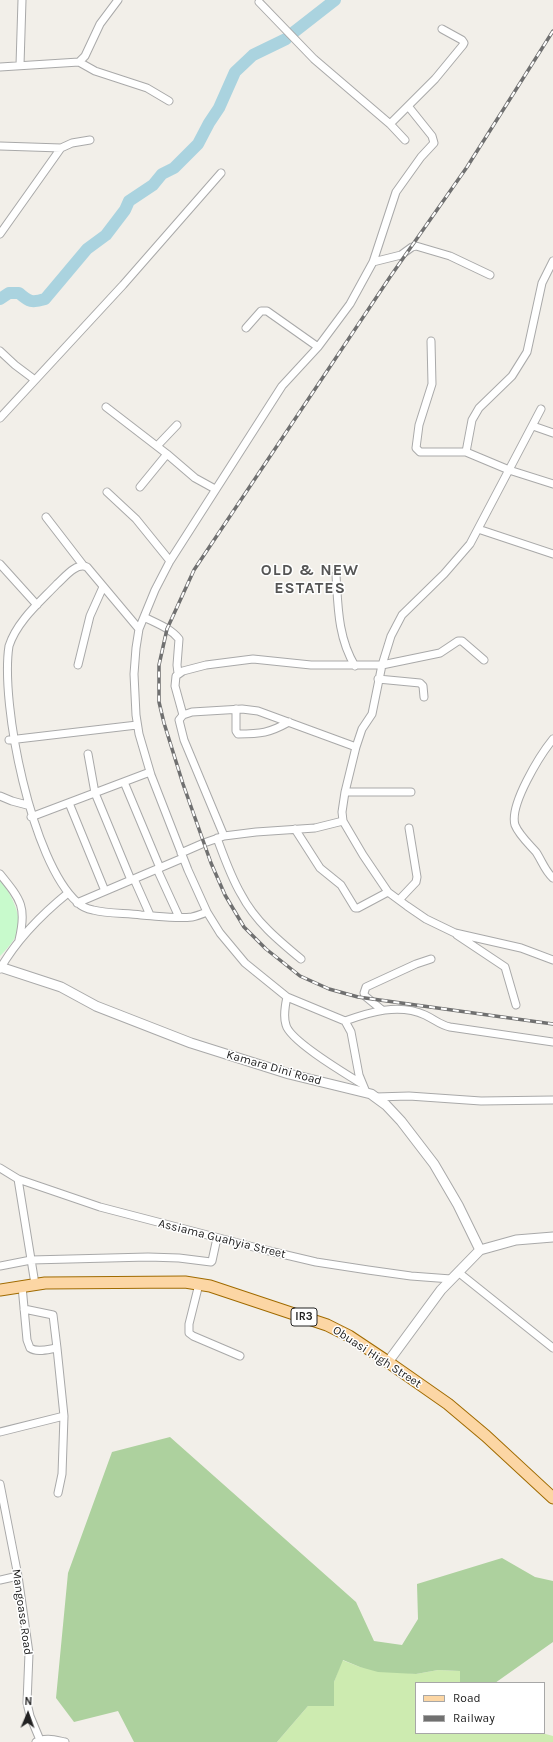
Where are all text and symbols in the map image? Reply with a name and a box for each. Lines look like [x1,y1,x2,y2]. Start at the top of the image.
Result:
district label: OLD & NEW ESTATES [261,560,359,598]
street label: Kamara Dini Road [225,1048,323,1088]
street label: Assiama Guahyia Street [157,1216,287,1262]
road number: IR3 [291,1308,317,1326]
street label: Obuasi High Street [330,1323,424,1391]
street label: Mangoase Road [9,1568,35,1656]
legend [415,1682,545,1734]
text: Road [453,1691,481,1705]
north arrow [8,1694,48,1734]
text: N [24,1695,33,1708]
text: Railway [453,1711,495,1725]

